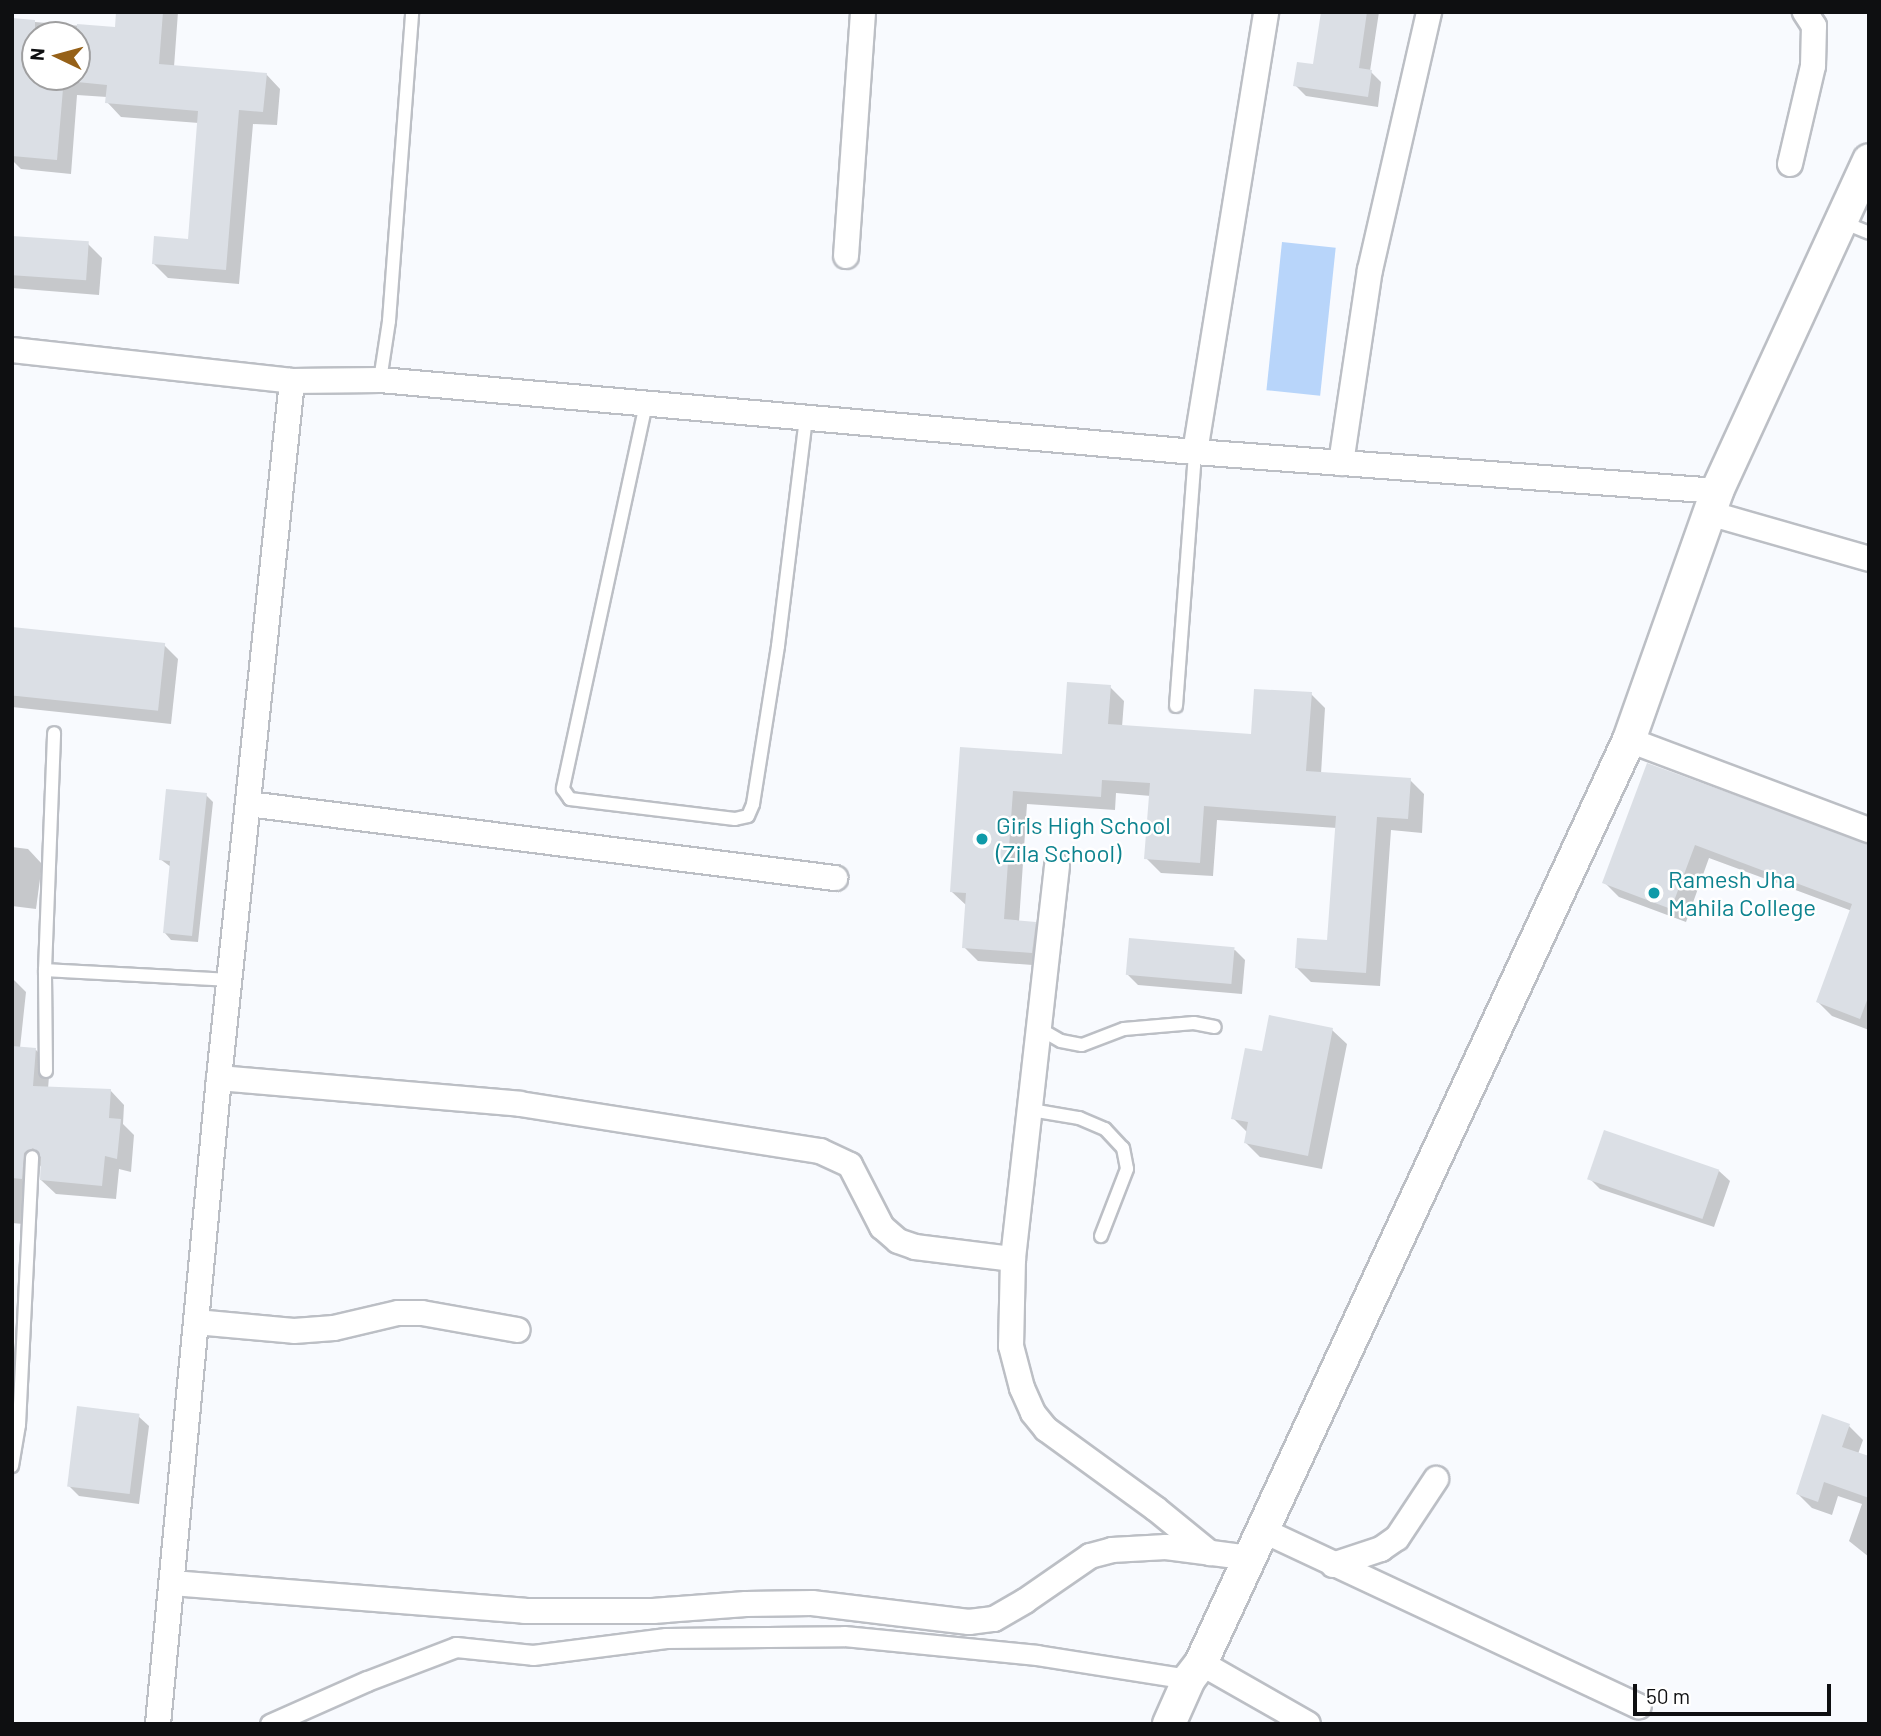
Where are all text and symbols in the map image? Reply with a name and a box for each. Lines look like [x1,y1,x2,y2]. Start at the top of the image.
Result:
north arrow [21,21,91,91]
text: N [25,47,49,62]
place label: Girls High School (Zila School) [996,811,1171,867]
marker: Girls High School (Zila School) [974,831,990,847]
place label: Ramesh Jha Mahila College [1668,865,1816,921]
marker: Ramesh Jha Mahila College [1646,885,1662,901]
scale bar [1636,1670,1834,1714]
text: 50 m [1646,1683,1690,1708]

